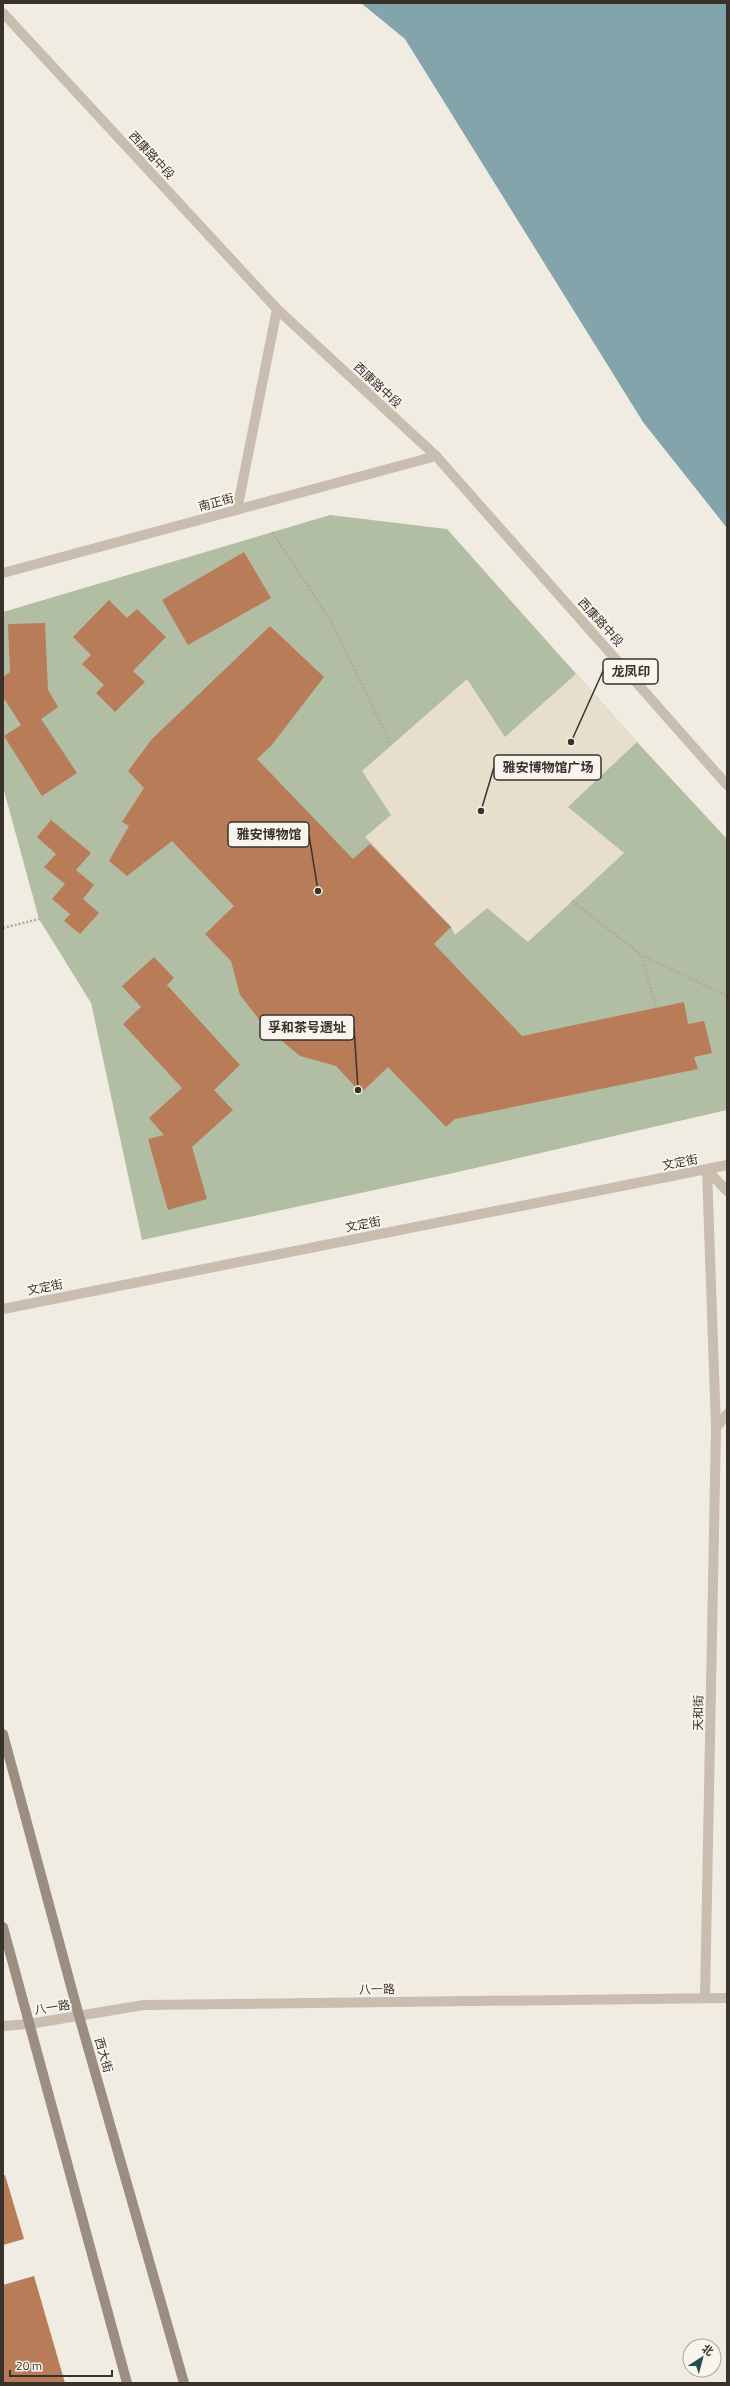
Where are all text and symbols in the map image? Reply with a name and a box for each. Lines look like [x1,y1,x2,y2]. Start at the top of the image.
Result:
street label: 西康路中段 [125,127,179,183]
street label: 西康路中段 [350,358,406,412]
street label: 南正街 [196,488,236,516]
street label: 西康路中段 [574,593,628,651]
callout: 龙凤印 [603,659,658,684]
text: 龙凤印 [611,661,651,681]
callout: 雅安博物馆广场 [494,755,601,780]
text: 雅安博物馆广场 [502,757,594,777]
callout: 雅安博物馆 [228,822,309,847]
text: 雅安博物馆 [236,824,302,844]
callout: 孚和茶号遗址 [260,1015,354,1040]
text: 孚和茶号遗址 [268,1017,346,1037]
street label: 文定街 [661,1149,699,1175]
street label: 文定街 [344,1211,382,1237]
street label: 文定街 [26,1274,64,1300]
street label: 天和街 [688,1695,708,1731]
street label: 八一路 [359,1979,395,1999]
street label: 八一路 [33,1995,71,2019]
street label: 西大街 [90,2035,118,2075]
north arrow [682,2338,722,2378]
text: 北 [699,2340,717,2360]
scale bar [10,2352,112,2378]
text: 20 m [16,2356,42,2375]

